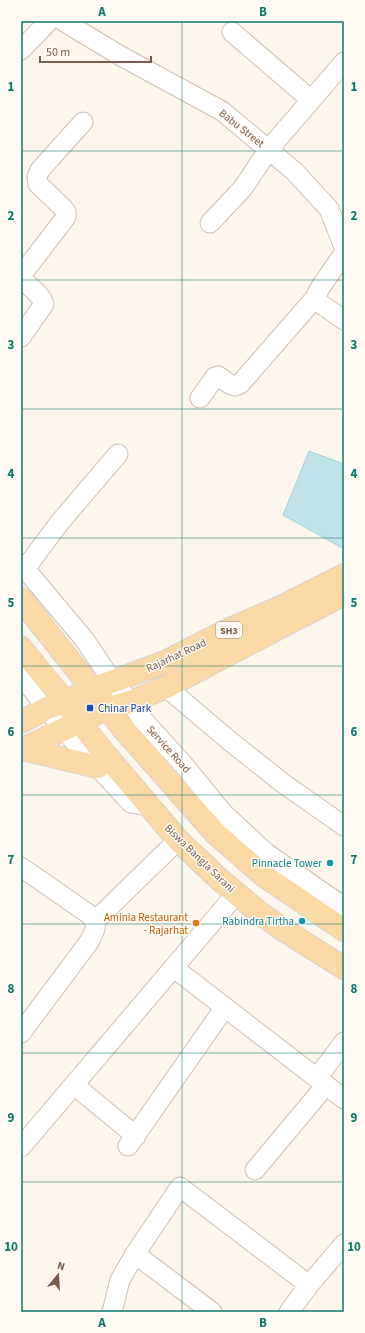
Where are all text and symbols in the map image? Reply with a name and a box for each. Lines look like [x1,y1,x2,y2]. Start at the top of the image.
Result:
text: A [97,3,106,21]
text: B [259,3,267,21]
scale bar [40,38,151,64]
text: 50 m [46,44,70,61]
text: 1 [8,78,15,96]
text: 1 [351,78,358,96]
street label: Babu Street [216,106,268,151]
text: 2 [8,207,15,225]
text: 2 [351,207,358,225]
text: 3 [8,336,15,354]
text: 3 [351,336,358,354]
text: 4 [8,465,15,483]
text: 4 [351,465,358,483]
text: 5 [8,594,15,612]
text: 5 [351,594,358,612]
road number: SH3 [216,622,242,638]
street label: Rajarhat Road [144,635,209,676]
place label: Chinar Park [98,701,152,716]
marker: Chinar Park [85,703,95,713]
street label: Service Road [143,722,194,776]
text: 6 [8,723,15,741]
text: 6 [351,723,358,741]
street label: Biswa Bangla Sarani [161,821,238,896]
text: 7 [8,851,15,869]
text: 7 [351,851,358,869]
place label: Pinnacle Tower [252,856,322,871]
marker: Pinnacle Tower [325,858,335,868]
place label: Aminia Restaurant - Rajarhat [104,910,188,938]
place label: Rabindra Tirtha [222,914,294,929]
marker: Rabindra Tirtha [297,916,307,926]
marker: Aminia Restaurant - Rajarhat [191,918,201,928]
text: 8 [8,980,15,998]
text: 8 [351,980,358,998]
text: 9 [8,1109,15,1127]
text: 9 [351,1109,358,1127]
text: 10 [4,1238,18,1256]
text: 10 [347,1238,361,1256]
north arrow [38,1255,78,1295]
text: N [55,1258,67,1274]
text: A [97,1314,106,1332]
text: B [259,1314,267,1332]

